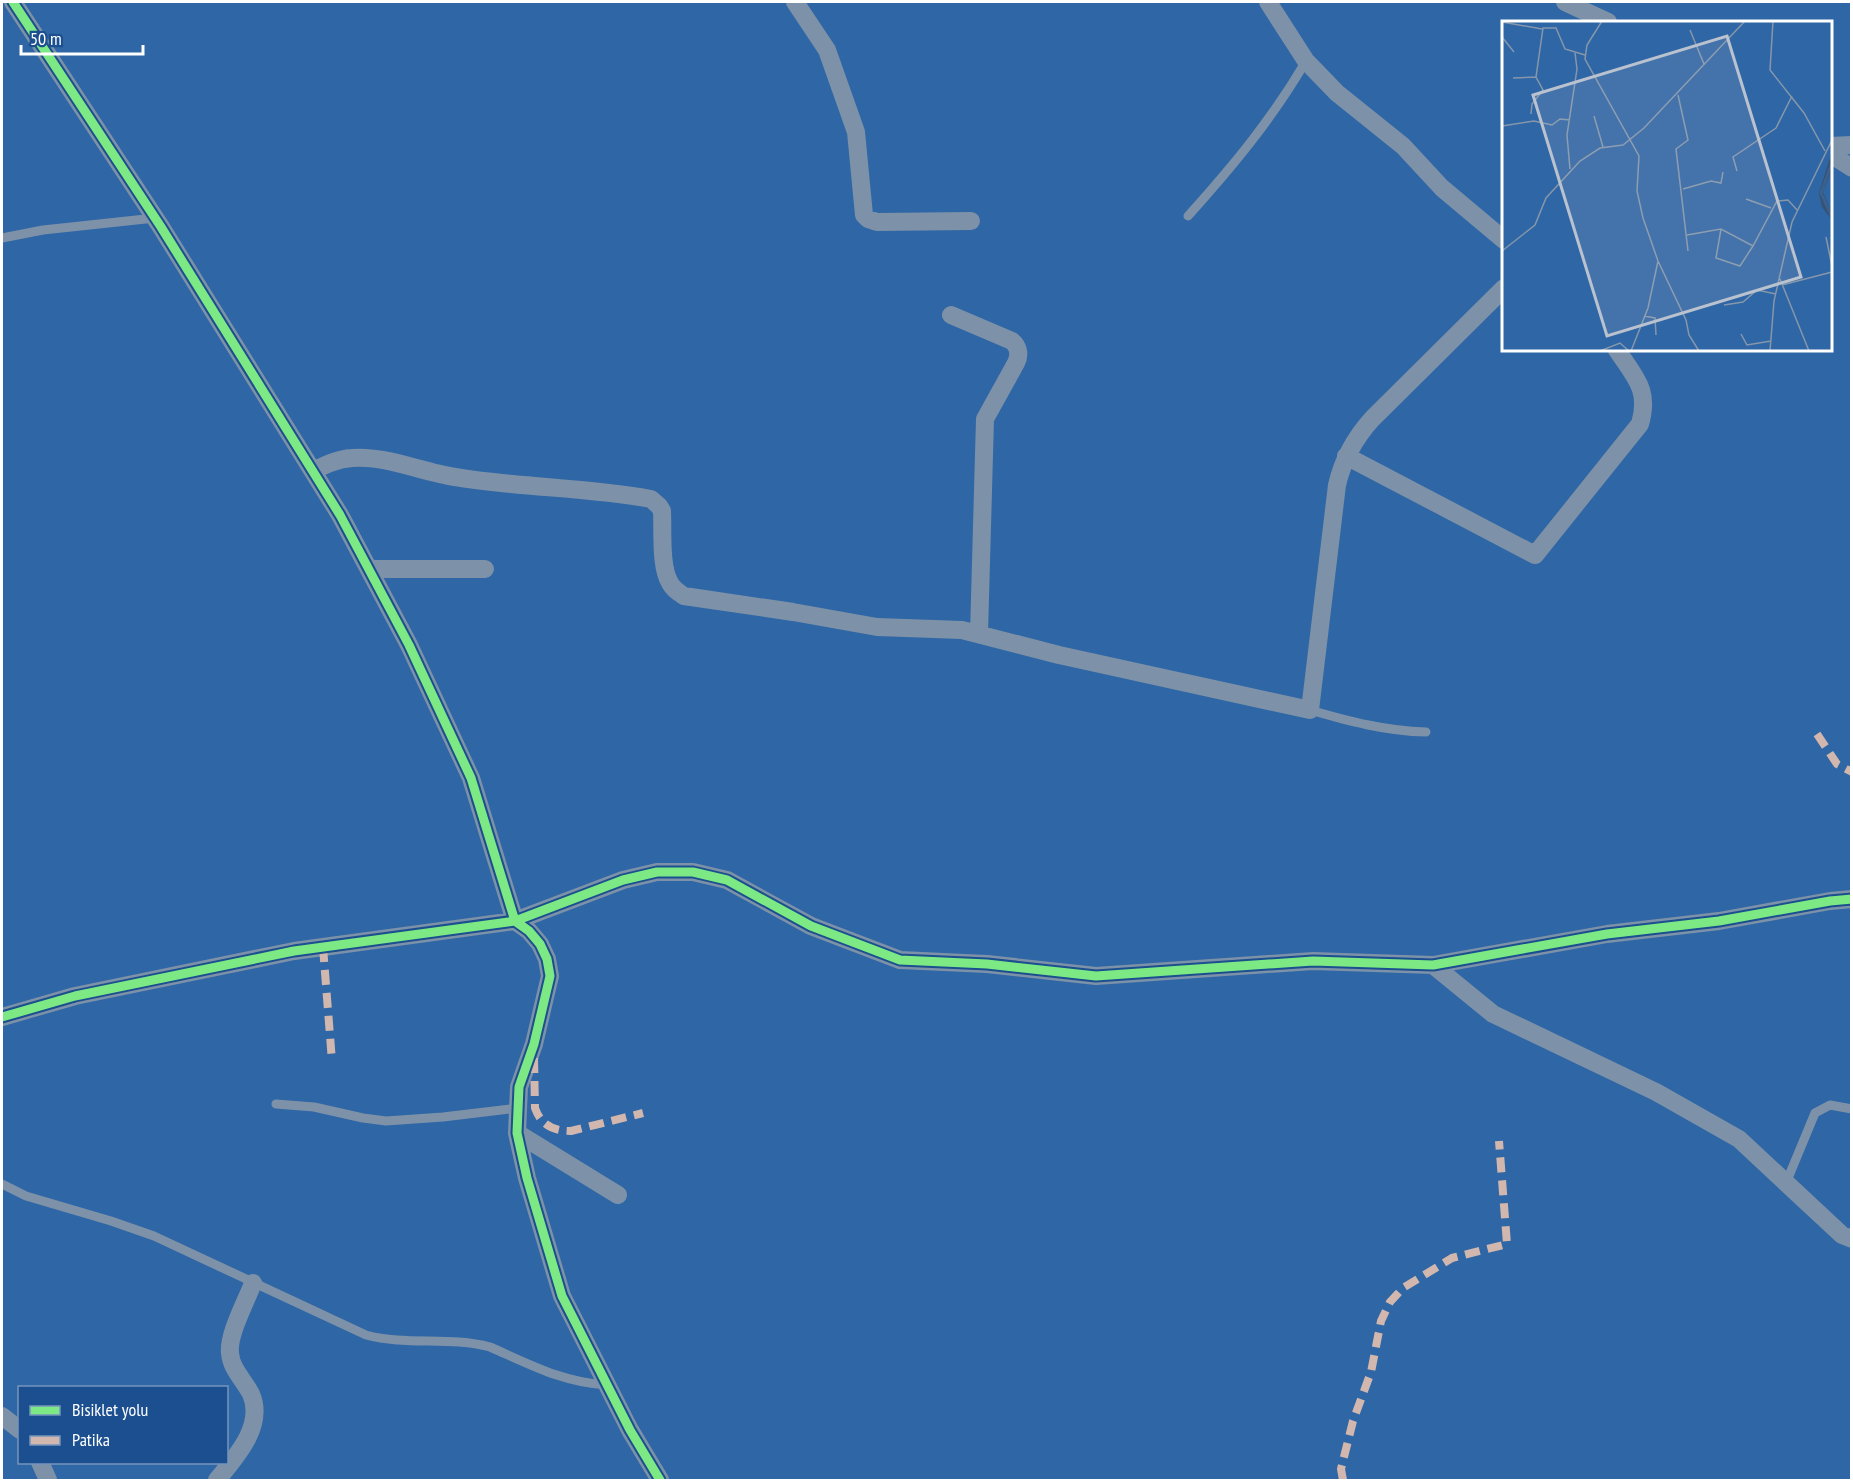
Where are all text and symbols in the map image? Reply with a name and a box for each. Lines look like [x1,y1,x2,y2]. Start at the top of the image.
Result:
scale bar [21,18,142,56]
inset map [1502,21,1832,351]
text: 50 m [30,27,62,50]
legend [18,1386,228,1464]
text: Bisiklet yolu [72,1398,148,1421]
text: Patika [72,1428,110,1451]

